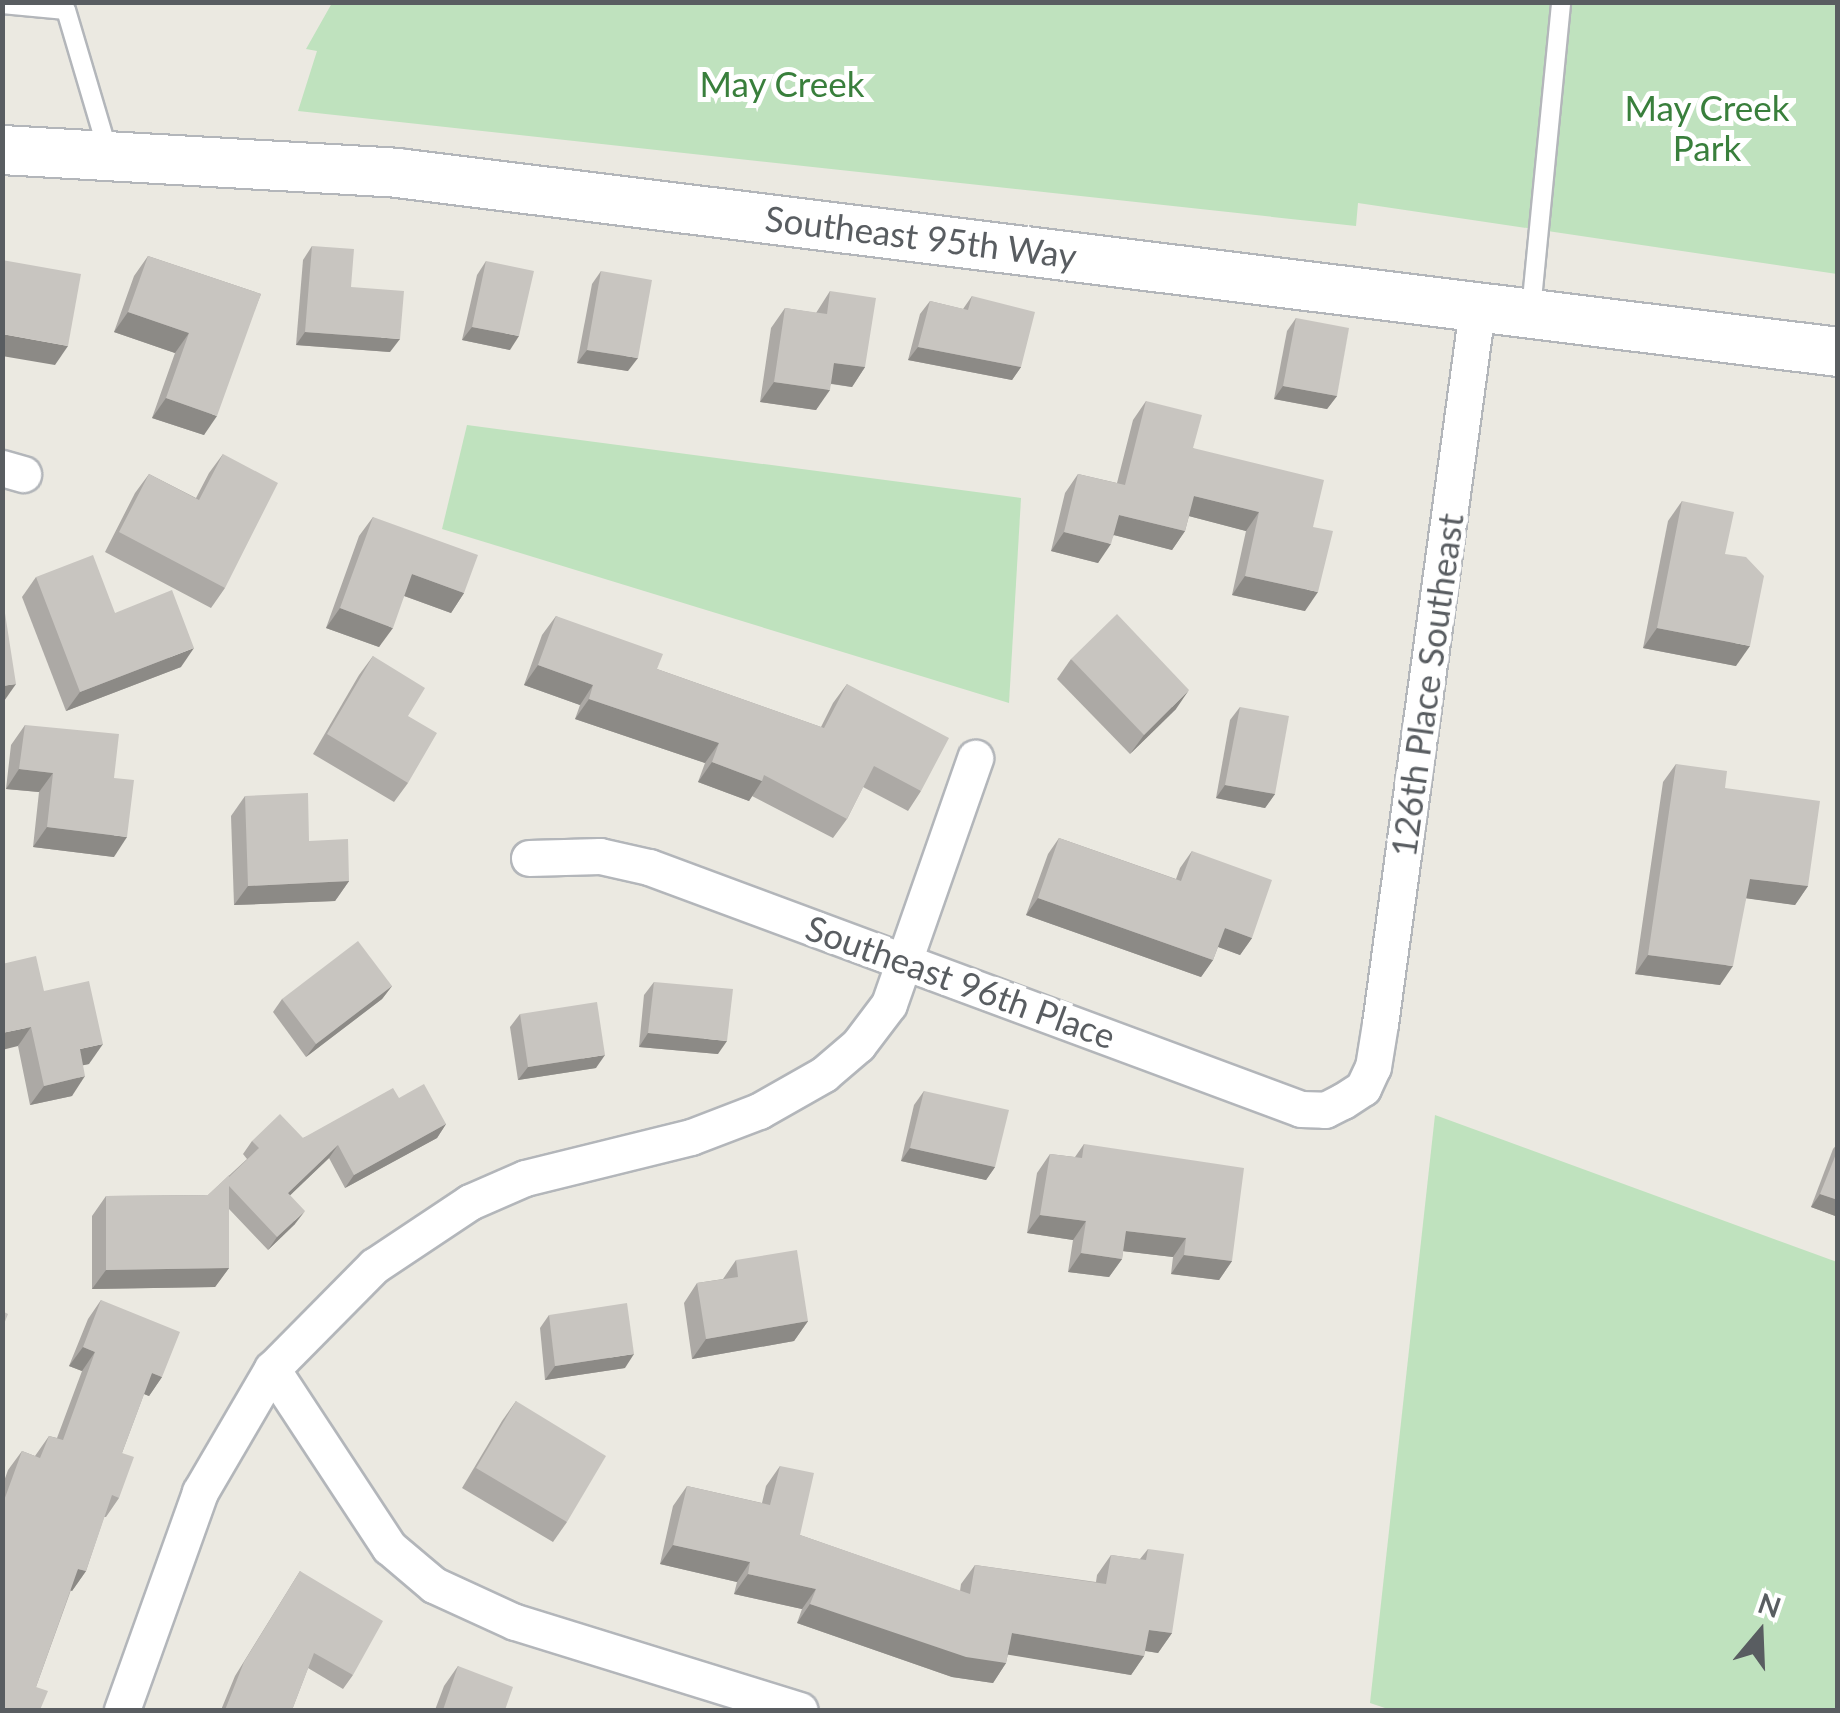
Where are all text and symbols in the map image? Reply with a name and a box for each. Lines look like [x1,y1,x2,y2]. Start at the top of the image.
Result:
park label: May Creek [699,62,865,104]
park label: May Creek Park [1624,86,1790,168]
street label: Southeast 95th Way [763,196,1079,276]
street label: 126th Place Southeast [1381,511,1471,859]
street label: Southeast 96th Place [801,906,1121,1056]
north arrow [1710,1583,1810,1683]
text: N [1754,1585,1785,1624]

